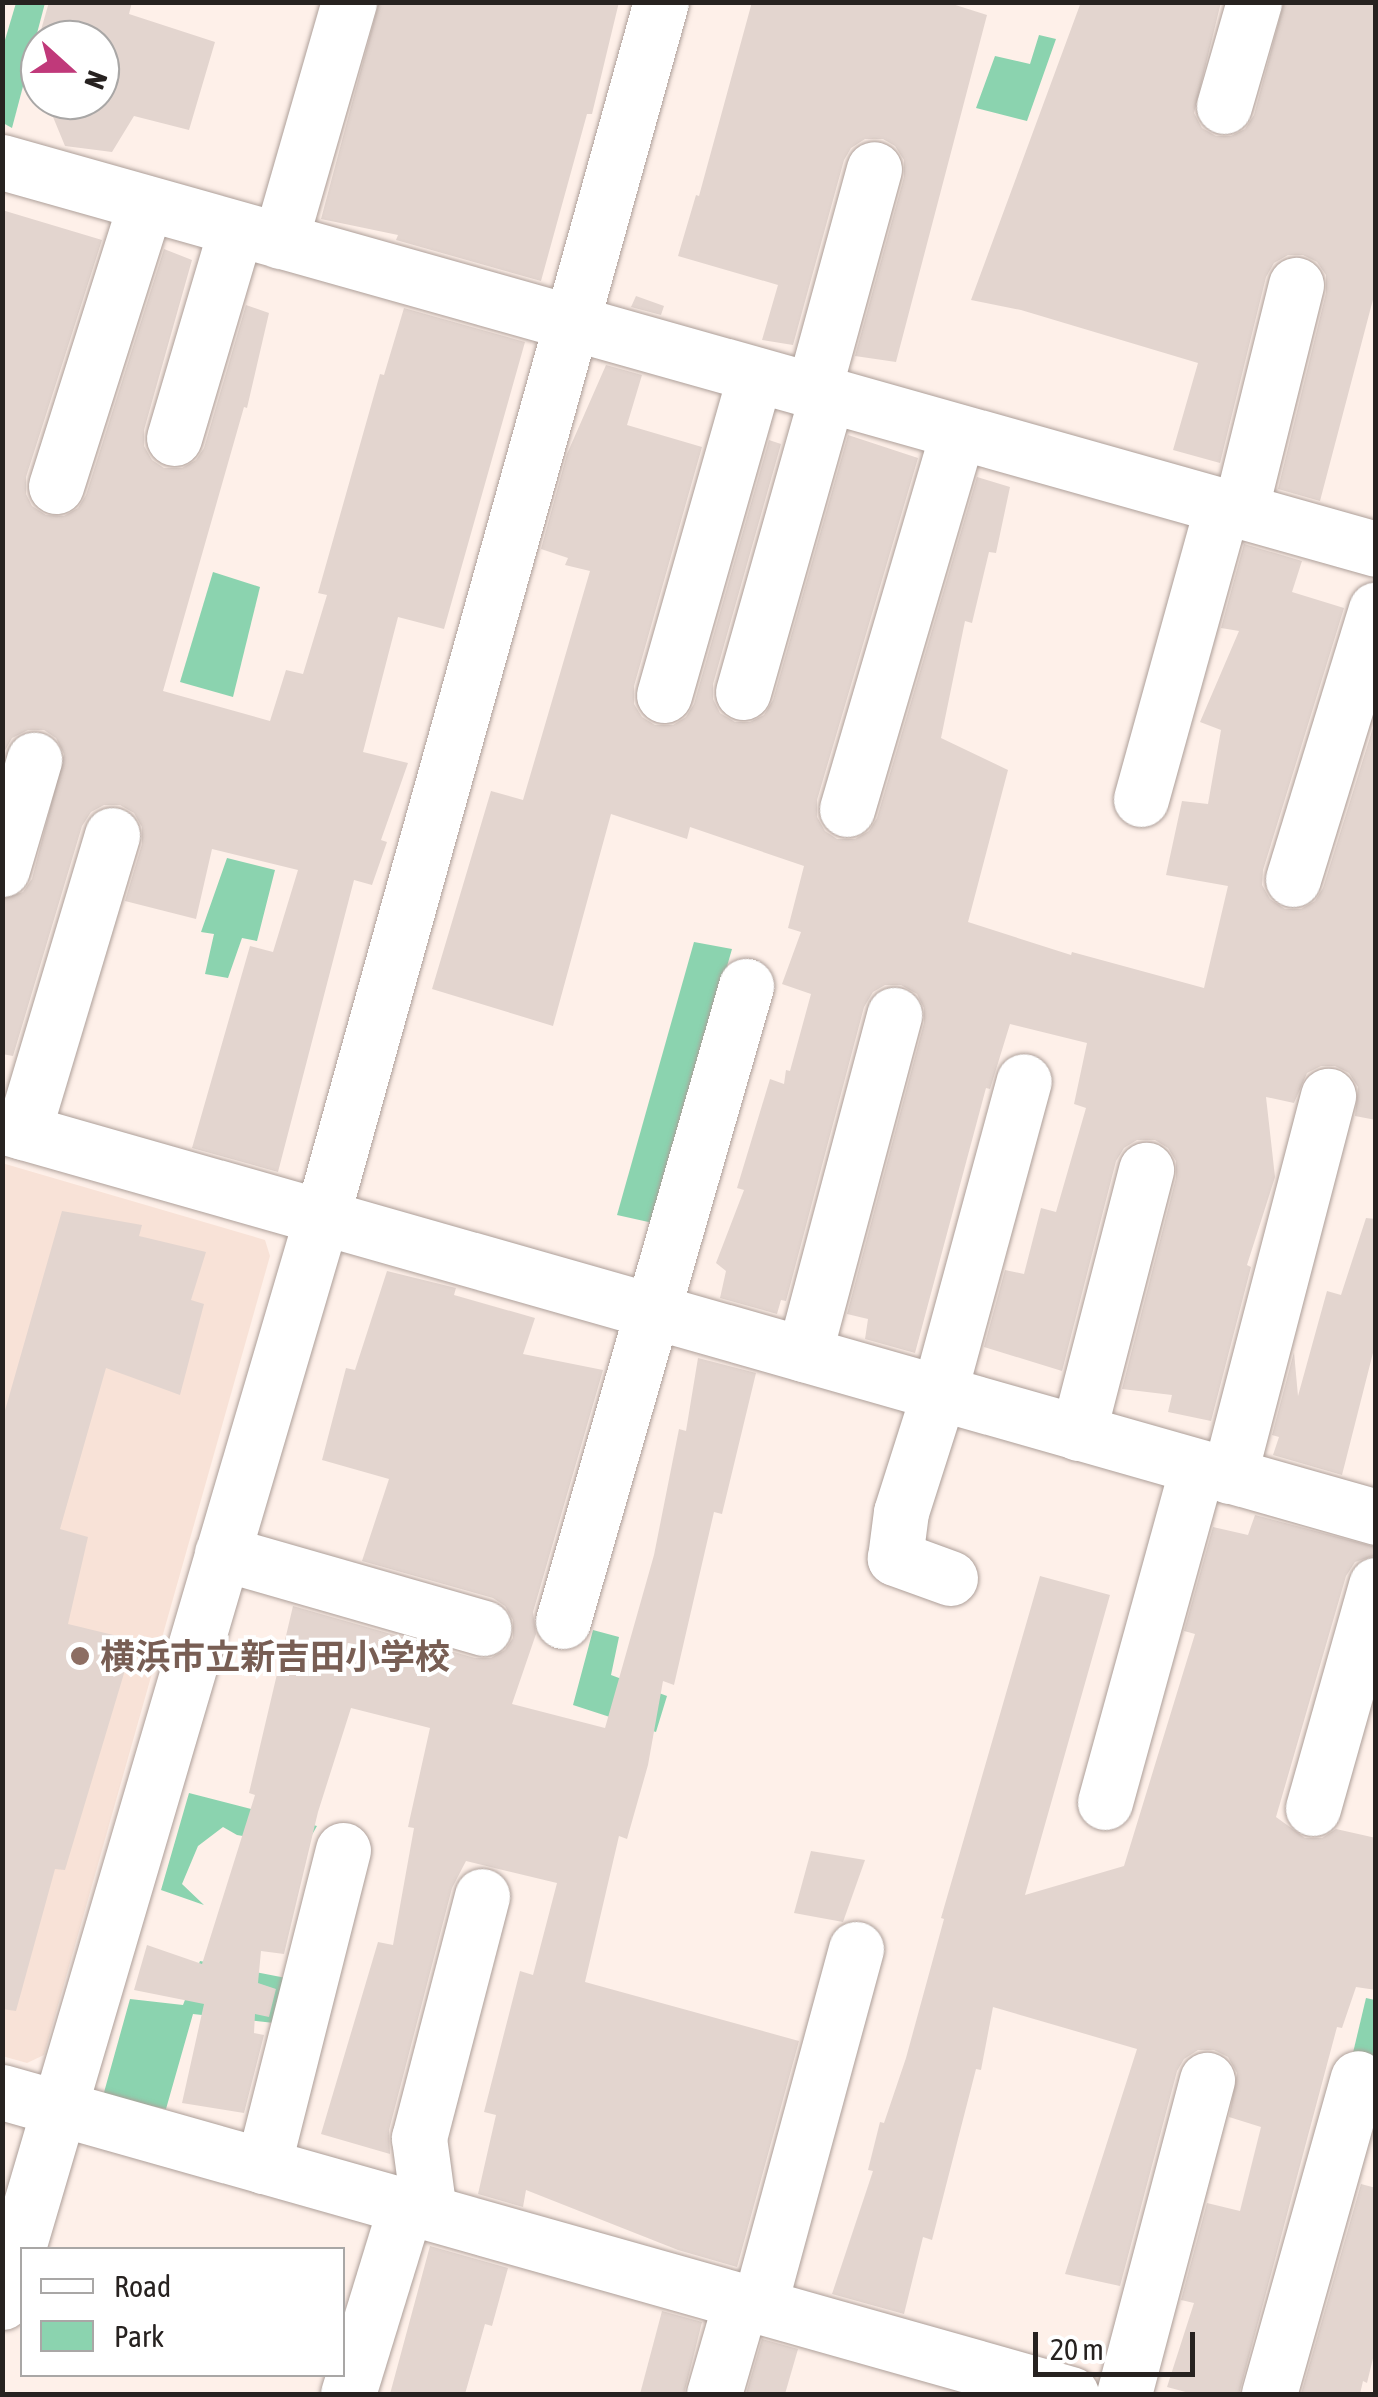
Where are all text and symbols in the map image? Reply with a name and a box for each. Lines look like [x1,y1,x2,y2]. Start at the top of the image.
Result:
north arrow [20,20,120,120]
text: N [78,67,114,93]
place label: 横浜市立新吉田小学校 [100,1635,450,1677]
marker: 横浜市立新吉田小学校 [69,1645,91,1667]
legend [20,2247,345,2377]
text: Road [114,2269,171,2303]
scale bar [1038,2312,1200,2374]
text: Park [114,2319,164,2353]
text: 20 m [1050,2332,1104,2366]

